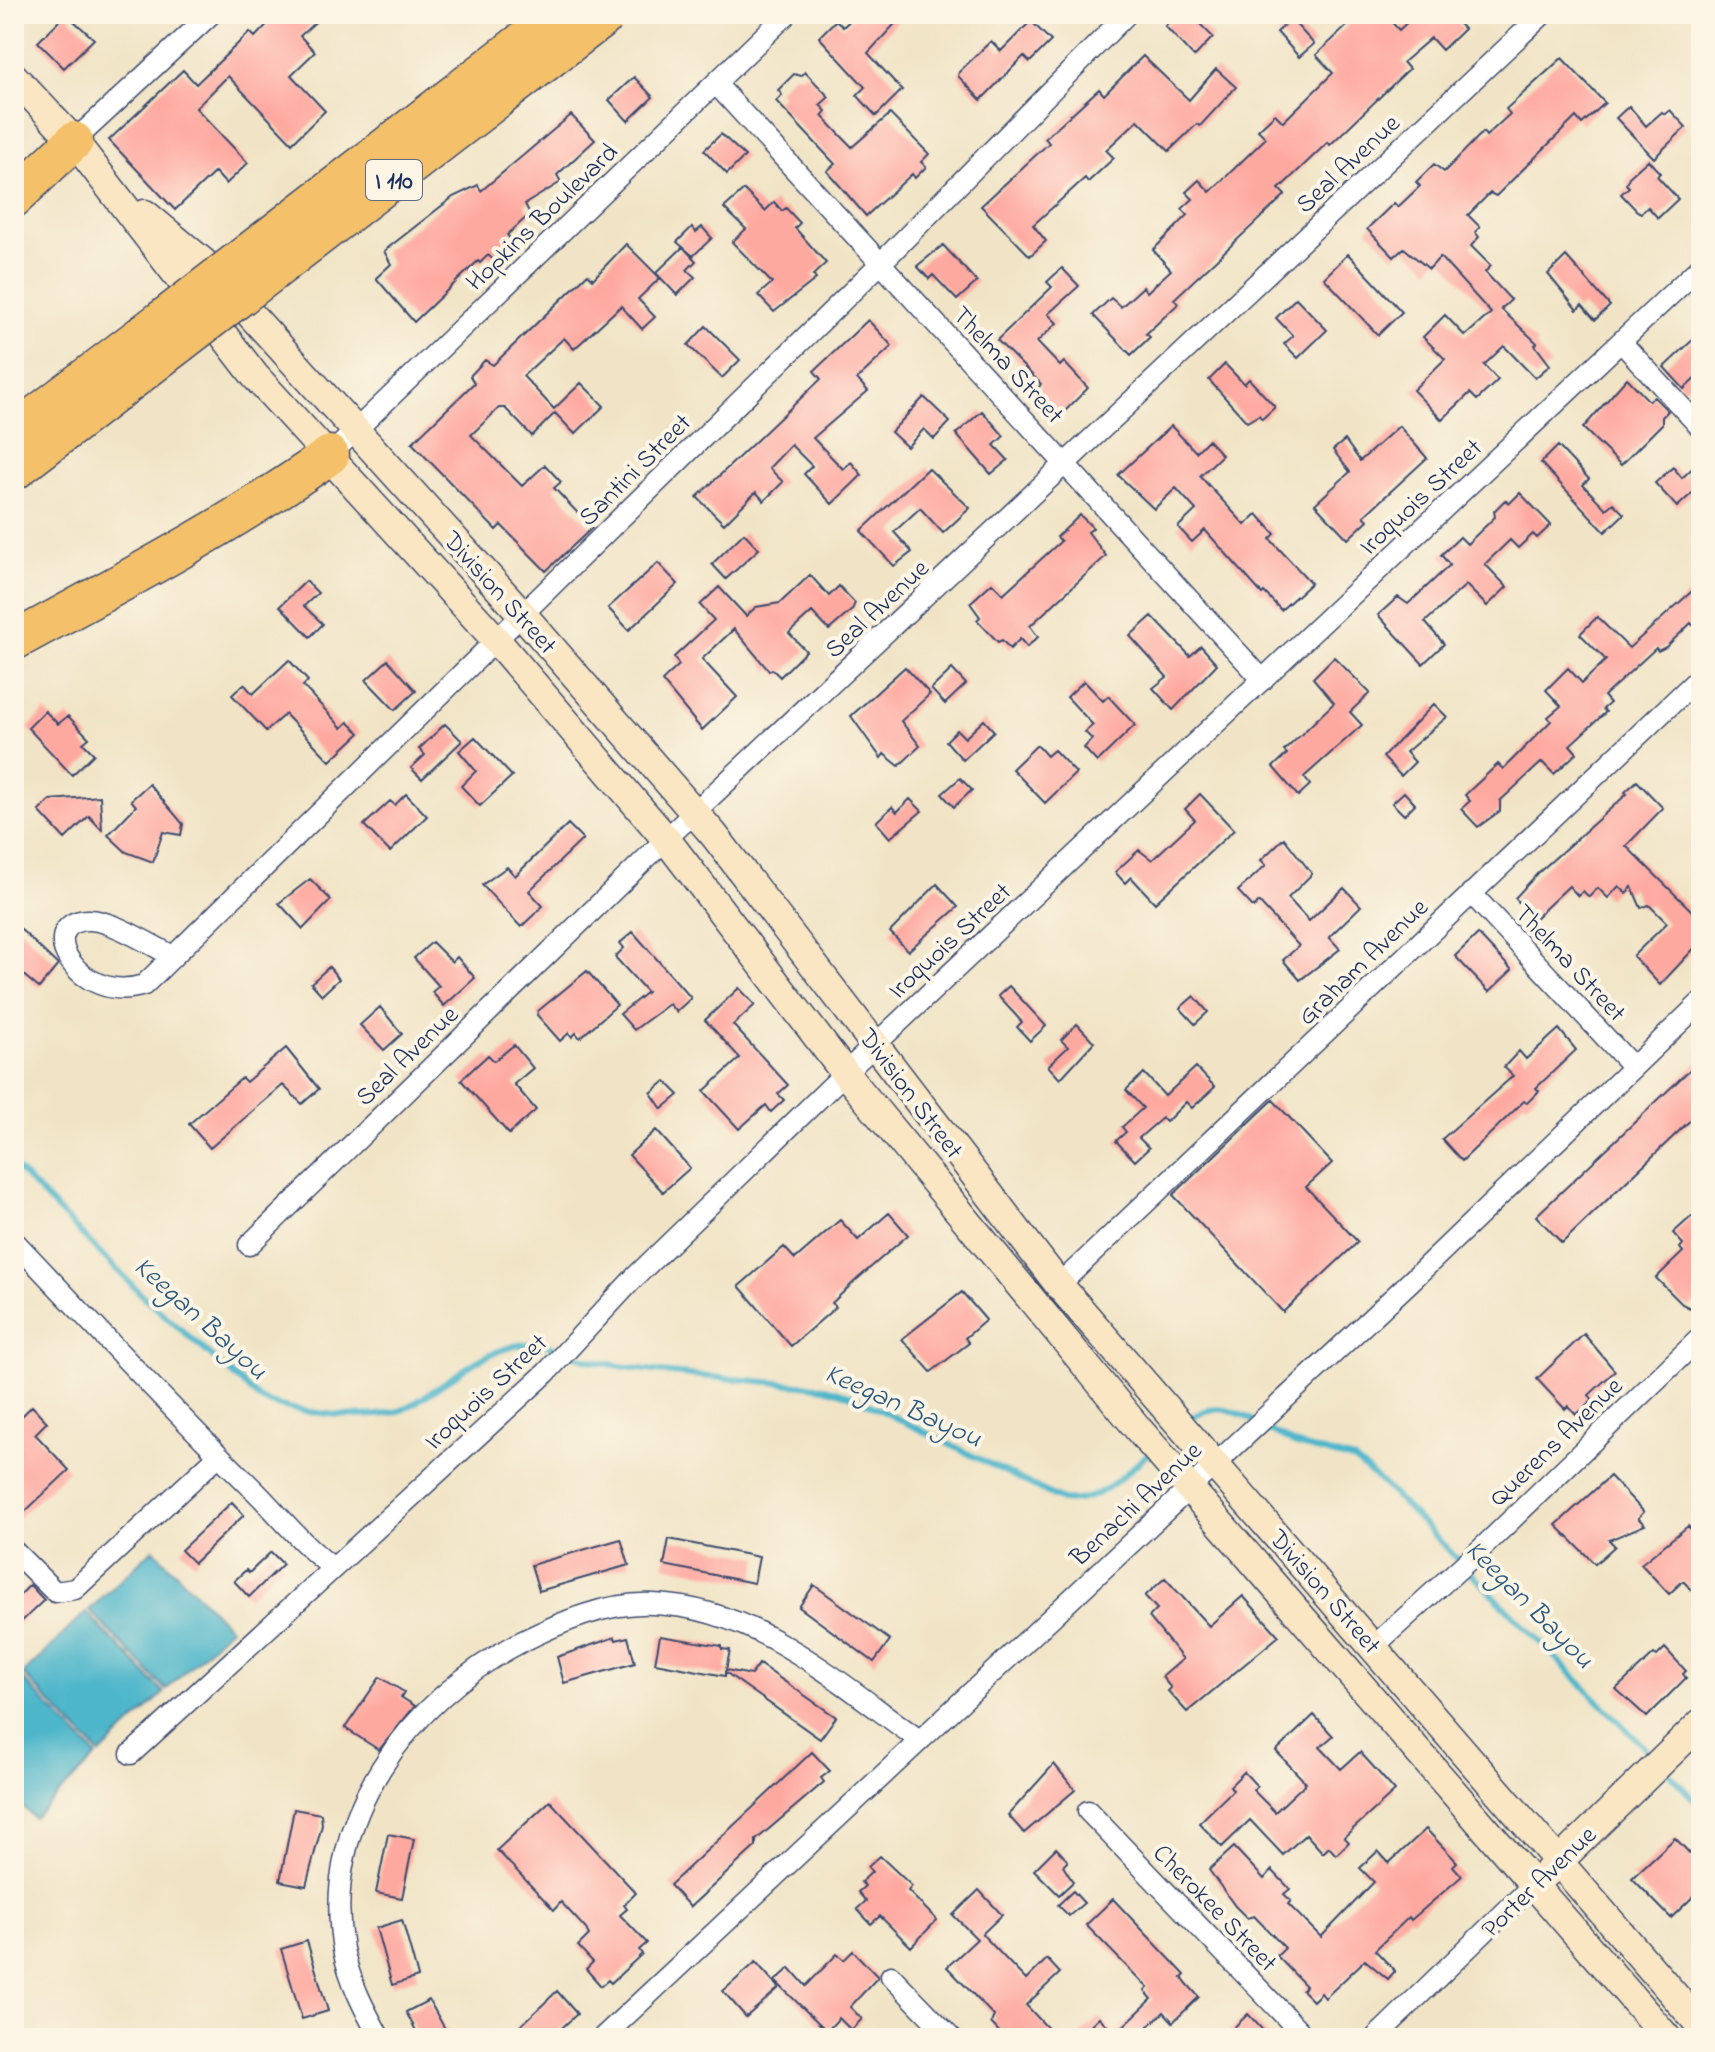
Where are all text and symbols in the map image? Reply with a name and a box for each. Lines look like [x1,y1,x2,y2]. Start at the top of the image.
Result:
street label: Seal Avenue [1288,106,1410,224]
street label: Hopkins Boulevard [458,135,628,301]
road number: I 110 [366,160,422,200]
street label: Thelma Street [942,298,1072,434]
street label: Santini Street [571,406,702,536]
street label: Iroquois Street [1352,431,1493,566]
street label: Division Street [432,523,565,664]
street label: Seal Avenue [817,551,939,669]
street label: Iroquois Street [881,875,1022,1010]
street label: Graham Avenue [1290,890,1438,1036]
street label: Thelma Street [1504,896,1634,1032]
street label: Seal Avenue [348,998,469,1116]
street label: Division Street [847,1021,971,1168]
water label: Keegan Bayou [123,1248,276,1391]
street label: Iroquois Street [417,1326,558,1461]
water label: Keegan Bayou [817,1354,988,1460]
street label: Querens Avenue [1482,1369,1633,1517]
street label: Benachi Avenue [1062,1433,1212,1577]
street label: Division Street [1258,1521,1389,1664]
water label: Keegan Bayou [1455,1532,1602,1679]
street label: Porter Avenue [1474,1818,1607,1948]
street label: Cherokee Street [1143,1836,1285,1982]

